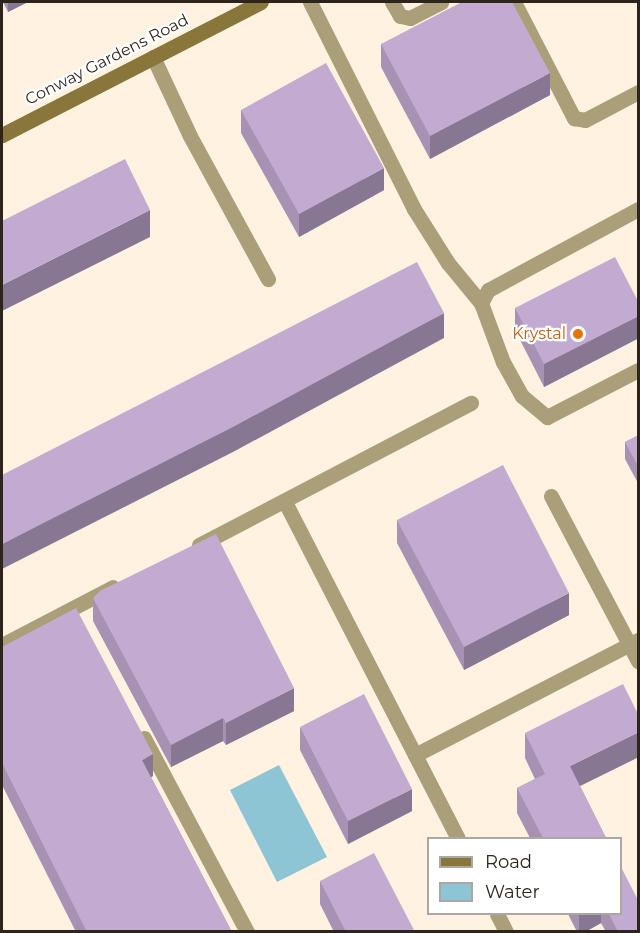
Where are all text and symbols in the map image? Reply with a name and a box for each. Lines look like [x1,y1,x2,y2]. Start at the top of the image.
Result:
street label: Conway Gardens Road [22,10,192,110]
place label: Krystal [512,324,566,344]
marker: Krystal [571,327,585,341]
legend [427,837,622,915]
text: Road [485,851,532,873]
text: Water [485,881,540,903]

